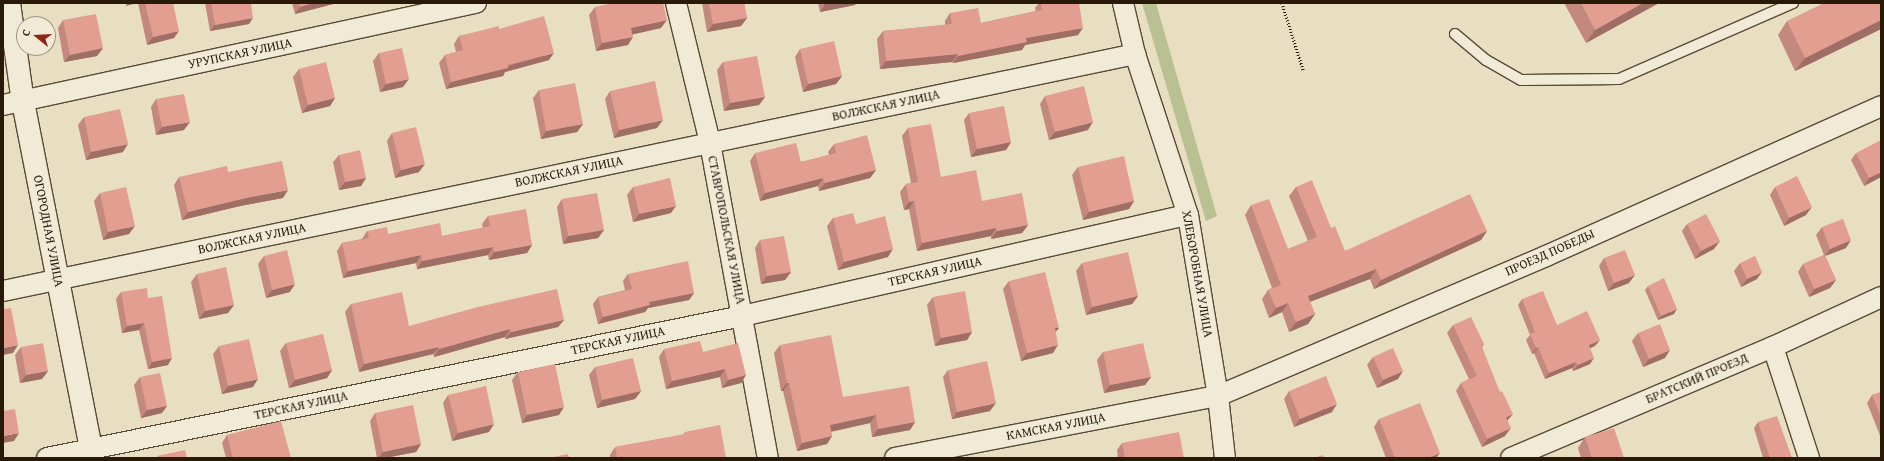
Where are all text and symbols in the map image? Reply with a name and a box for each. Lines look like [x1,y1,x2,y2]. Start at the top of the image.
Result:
north arrow [16,16,56,56]
text: С [17,27,34,38]
street label: УРУПСКАЯ УЛИЦА [187,35,293,73]
street label: ВОЛЖСКАЯ УЛИЦА [831,87,941,125]
street label: ВОЛЖСКАЯ УЛИЦА [514,153,624,191]
street label: СТАВРОПОЛЬСКАЯ УЛИЦА [704,154,748,306]
street label: ОГОРОДНАЯ УЛИЦА [30,174,66,288]
street label: ХЛЕБОРОБНАЯ УЛИЦА [1178,209,1216,339]
street label: ВОЛЖСКАЯ УЛИЦА [197,220,307,258]
street label: ПРОЕЗД ПОБЕДЫ [1503,226,1597,280]
street label: ТЕРСКАЯ УЛИЦА [887,254,983,290]
street label: ТЕРСКАЯ УЛИЦА [570,323,666,359]
street label: БРАТСКИЙ ПРОЕЗД [1643,350,1751,408]
street label: ТЕРСКАЯ УЛИЦА [253,388,349,424]
street label: КАМСКАЯ УЛИЦА [1005,410,1107,444]

